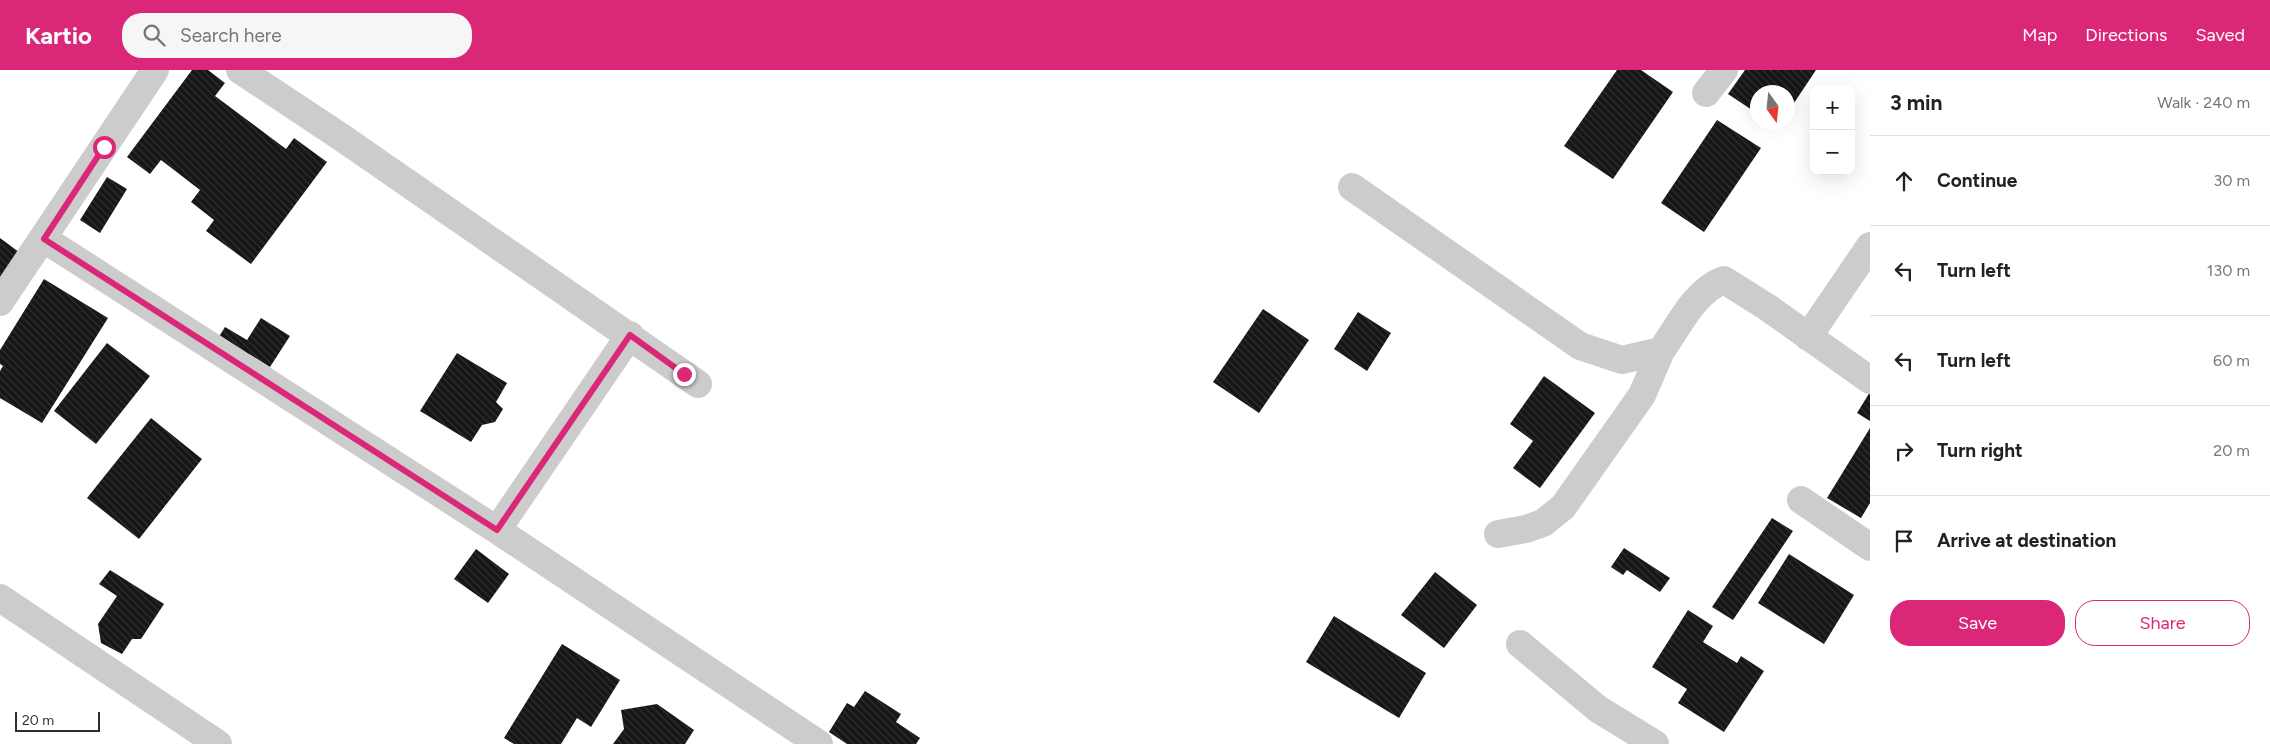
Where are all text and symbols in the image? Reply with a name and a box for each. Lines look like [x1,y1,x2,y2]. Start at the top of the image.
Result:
search box [122,13,472,58]
text: Kartio [25,21,92,50]
icon: search [140,21,168,49]
text: Search here [180,24,282,47]
text: Map [2022,24,2057,46]
text: Directions [2085,24,2167,46]
text: Saved [2195,24,2245,46]
north arrow [1750,85,1795,130]
map controls [1810,85,1855,175]
button: + [1810,85,1855,130]
text: 3 min [1890,90,1942,115]
text: Walk · 240 m [2157,93,2250,112]
button: − [1810,130,1855,175]
route start [93,136,116,159]
icon: ahead [1890,167,1918,195]
text: Continue [1937,169,2017,192]
text: 30 m [2213,171,2250,190]
icon: left [1890,257,1918,285]
text: Turn left [1937,259,2011,282]
text: 130 m [2207,261,2250,280]
icon: left [1890,347,1918,375]
text: Turn left [1937,349,2011,372]
text: 60 m [2213,351,2250,370]
route end [673,363,696,386]
icon: right [1890,437,1918,465]
text: Turn right [1937,439,2023,462]
text: 20 m [2213,441,2250,460]
icon: arrive [1890,527,1918,555]
text: Arrive at destination [1937,529,2116,552]
button: Save [1890,600,2065,646]
button: Share [2075,600,2250,646]
scale bar [15,709,100,732]
text: 20 m [22,712,54,729]

